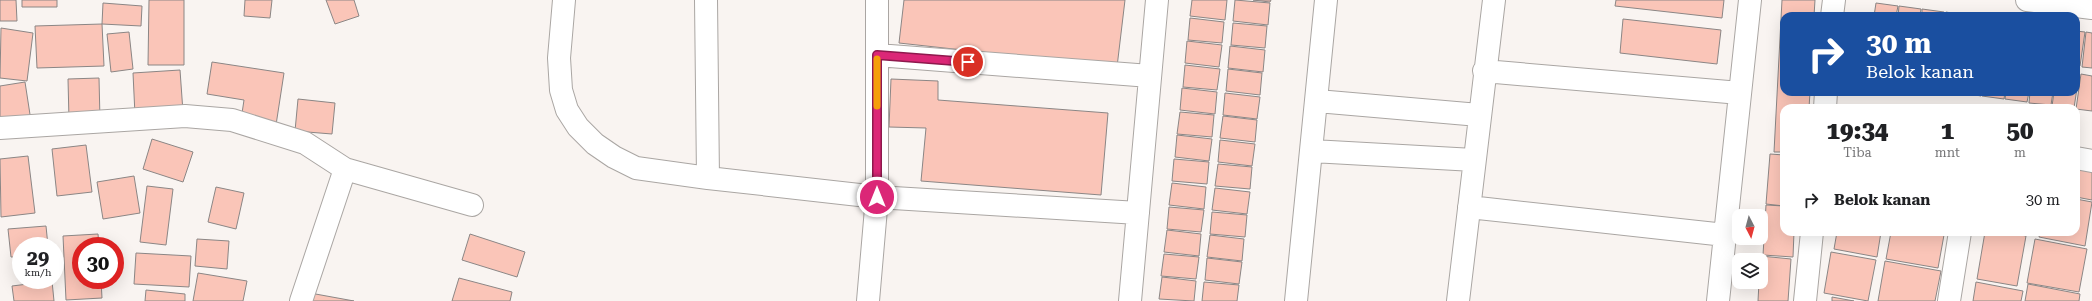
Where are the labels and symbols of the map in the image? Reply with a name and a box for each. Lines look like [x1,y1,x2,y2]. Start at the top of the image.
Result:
pin [951,45,985,79]
position arrow [856,176,898,218]
north arrow [1732,209,1768,245]
speed limit sign: 30 [72,237,124,289]

